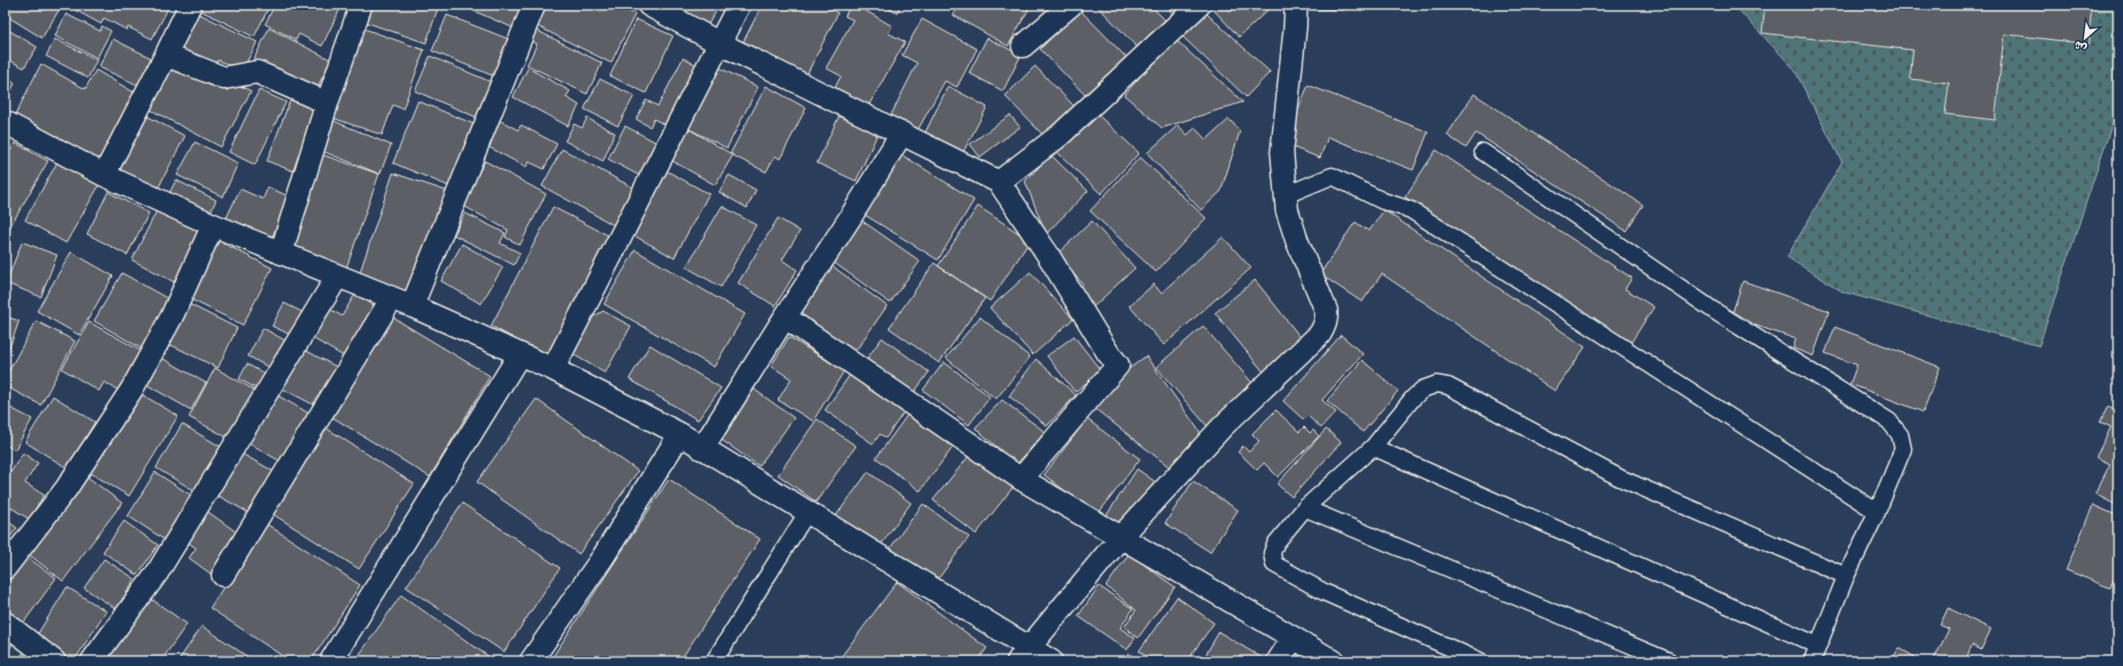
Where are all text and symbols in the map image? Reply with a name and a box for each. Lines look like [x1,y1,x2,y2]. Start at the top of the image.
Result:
north arrow [2065,18,2105,58]
text: ش [2071,35,2090,58]

